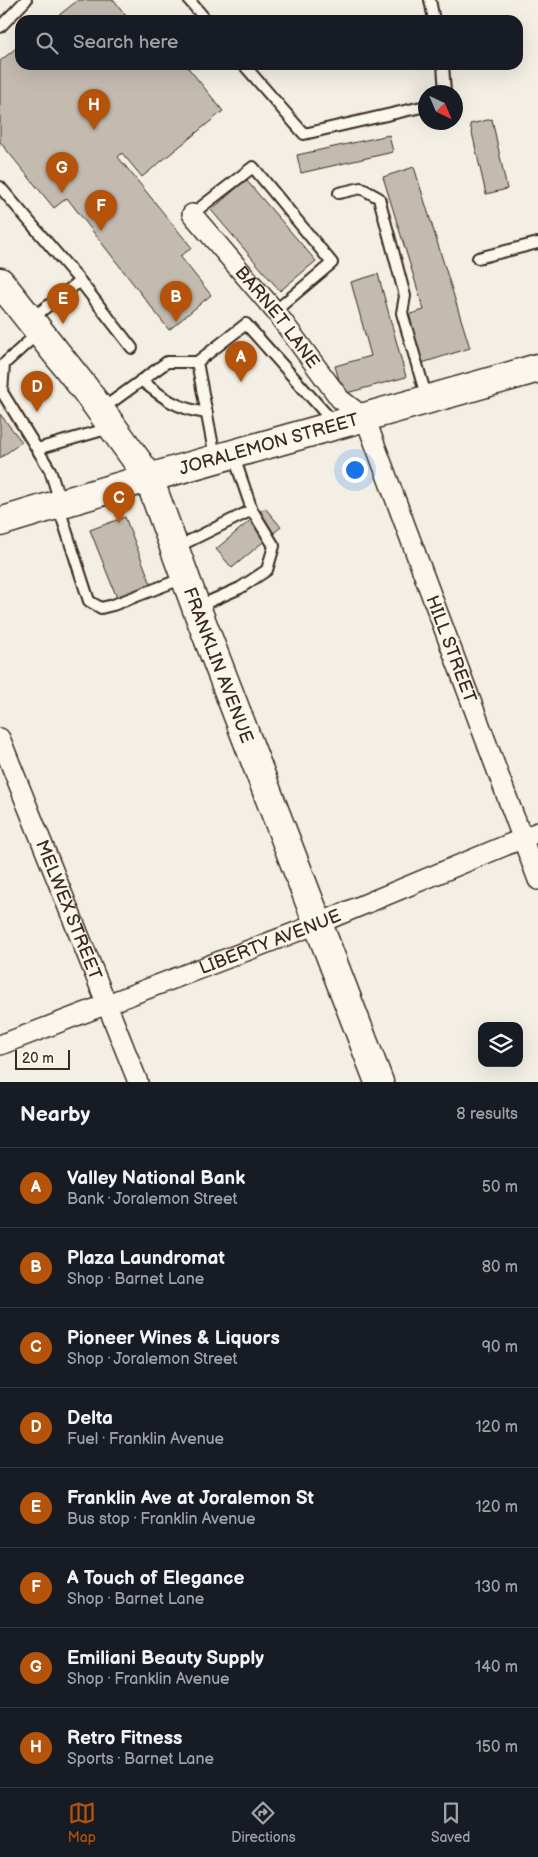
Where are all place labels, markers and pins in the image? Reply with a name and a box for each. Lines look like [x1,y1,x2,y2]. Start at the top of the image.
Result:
pin: H [78,89,110,130]
pin: G [46,152,78,193]
pin: F [85,190,117,231]
pin: B [160,281,192,322]
pin: E [47,283,79,324]
pin: A [225,341,257,382]
pin: D [21,371,53,412]
pin: C [103,482,135,523]

